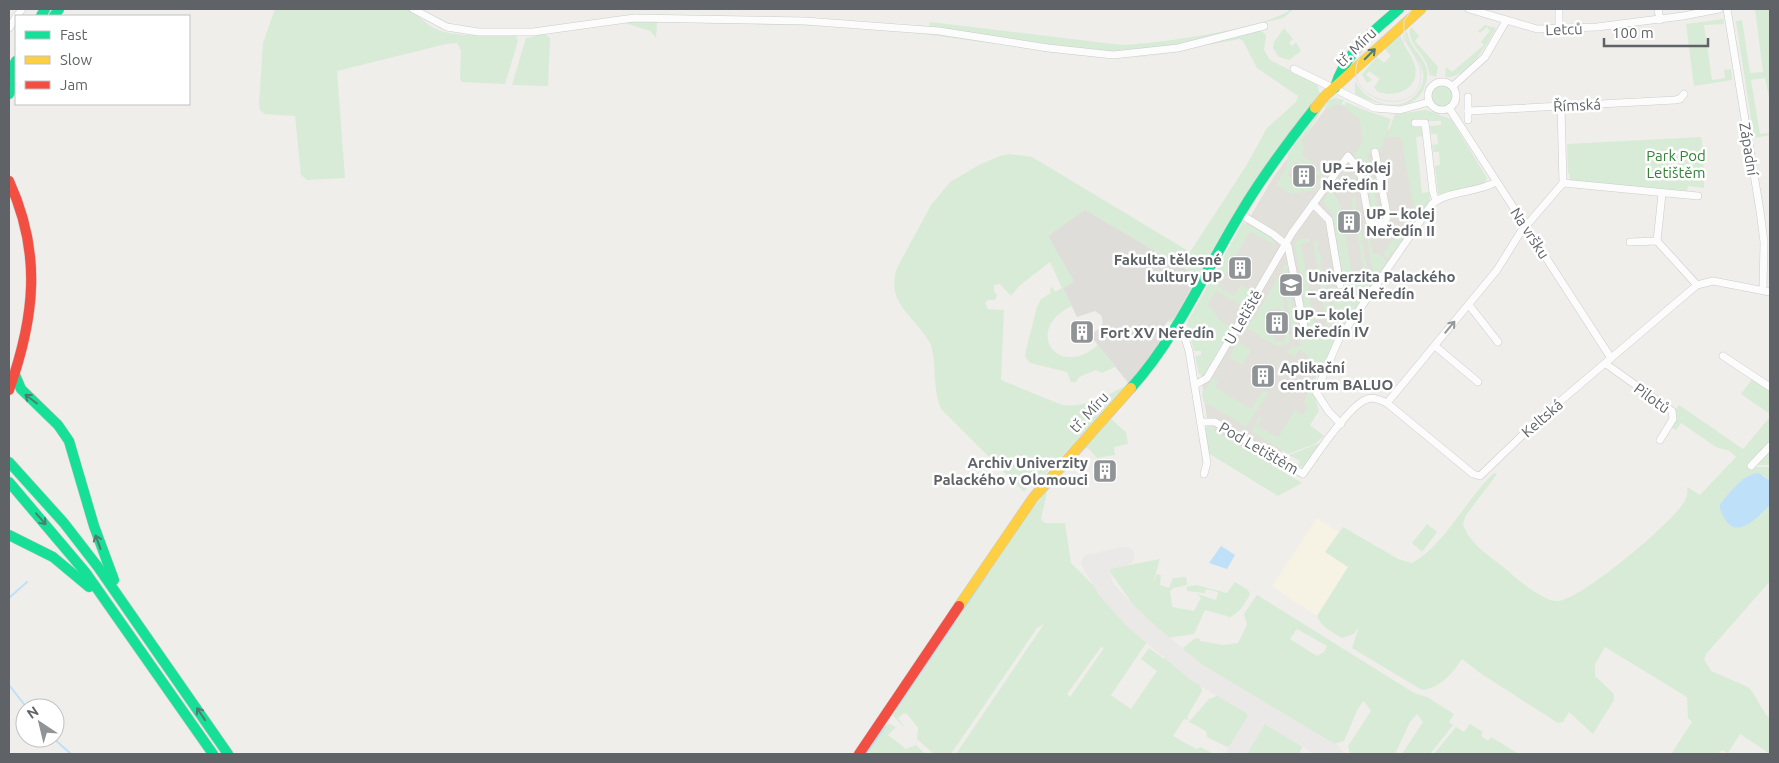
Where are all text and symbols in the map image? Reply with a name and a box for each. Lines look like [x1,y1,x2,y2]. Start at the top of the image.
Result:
legend [15,15,190,105]
scale bar [1604,15,1708,47]
street label: Letců [1545,20,1583,38]
street label: tř. Míru [1332,24,1380,70]
text: 100 m [1612,24,1654,41]
text: Fast [60,26,88,43]
one-way arrow [1364,48,1376,61]
text: Slow [60,51,93,68]
text: Jam [60,76,88,93]
street label: Římská [1553,95,1601,115]
street label: Západní [1736,121,1762,177]
park label: Park Pod Letištěm [1646,147,1706,181]
place label: UP – kolej Neředín I [1322,159,1391,193]
building icon: UP – kolej Neředín I [1291,163,1317,189]
street label: Na vršku [1507,204,1553,262]
place label: UP – kolej Neředín II [1366,205,1435,239]
building icon: UP – kolej Neředín II [1336,209,1362,235]
place label: Fakulta tělesné kultury UP [1114,251,1222,285]
building icon: Fakulta tělesné kultury UP [1227,255,1253,281]
place label: Univerzita Palackého – areál Neředín [1308,268,1456,302]
school or university icon: Univerzita Palackého – areál Neředín [1278,272,1304,298]
street label: U Letiště [1221,287,1265,347]
place label: UP – kolej Neředín IV [1294,306,1370,340]
building icon: UP – kolej Neředín IV [1264,310,1290,336]
building icon: Fort XV Neředín [1069,319,1095,345]
one-way arrow [1445,321,1456,334]
place label: Fort XV Neředín [1100,324,1214,341]
place label: Aplikační centrum BALUO [1280,359,1393,393]
building icon: Aplikační centrum BALUO [1250,363,1276,389]
street label: Pilotů [1631,379,1673,417]
street label: tř. Míru [1066,388,1112,436]
one-way arrow [25,393,38,404]
street label: Keltská [1518,396,1566,440]
street label: Pod Letištěm [1216,418,1302,478]
place label: Archiv Univerzity Palackého v Olomouci [933,454,1088,488]
building icon: Archiv Univerzity Palackého v Olomouci [1092,458,1118,484]
one-way arrow [35,512,46,525]
one-way arrow [93,534,102,550]
north arrow [15,698,65,748]
text: N [24,703,41,722]
one-way arrow [196,707,206,721]

